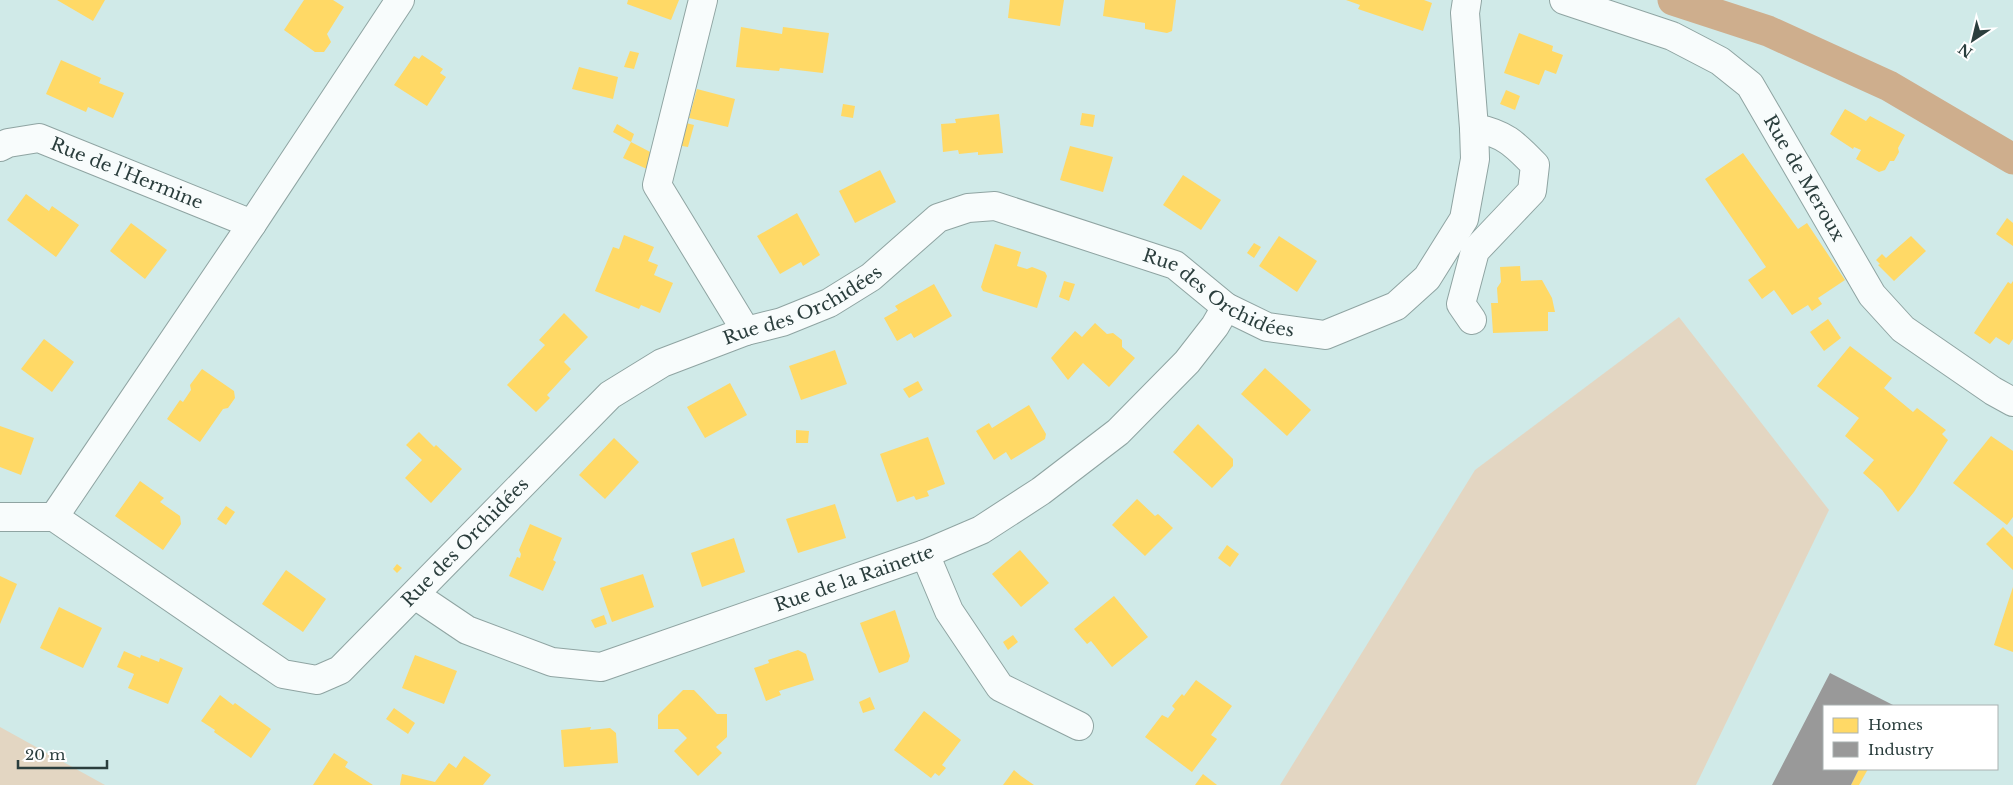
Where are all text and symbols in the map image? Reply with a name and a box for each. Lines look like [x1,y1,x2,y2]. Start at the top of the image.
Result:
north arrow [1948,15,1998,65]
text: N [1955,39,1976,62]
street label: Rue de Meroux [1759,111,1849,245]
street label: Rue de l'Hermine [47,133,206,214]
street label: Rue des Orchidées [1140,244,1295,342]
street label: Rue des Orchidées [720,261,887,350]
street label: Rue des Orchidées [397,473,533,612]
street label: Rue de la Rainette [772,540,937,617]
legend [1823,705,1998,770]
text: Homes [1868,715,1923,734]
scale bar [18,738,106,770]
text: Industry [1868,740,1934,759]
text: 20 m [25,745,65,764]

